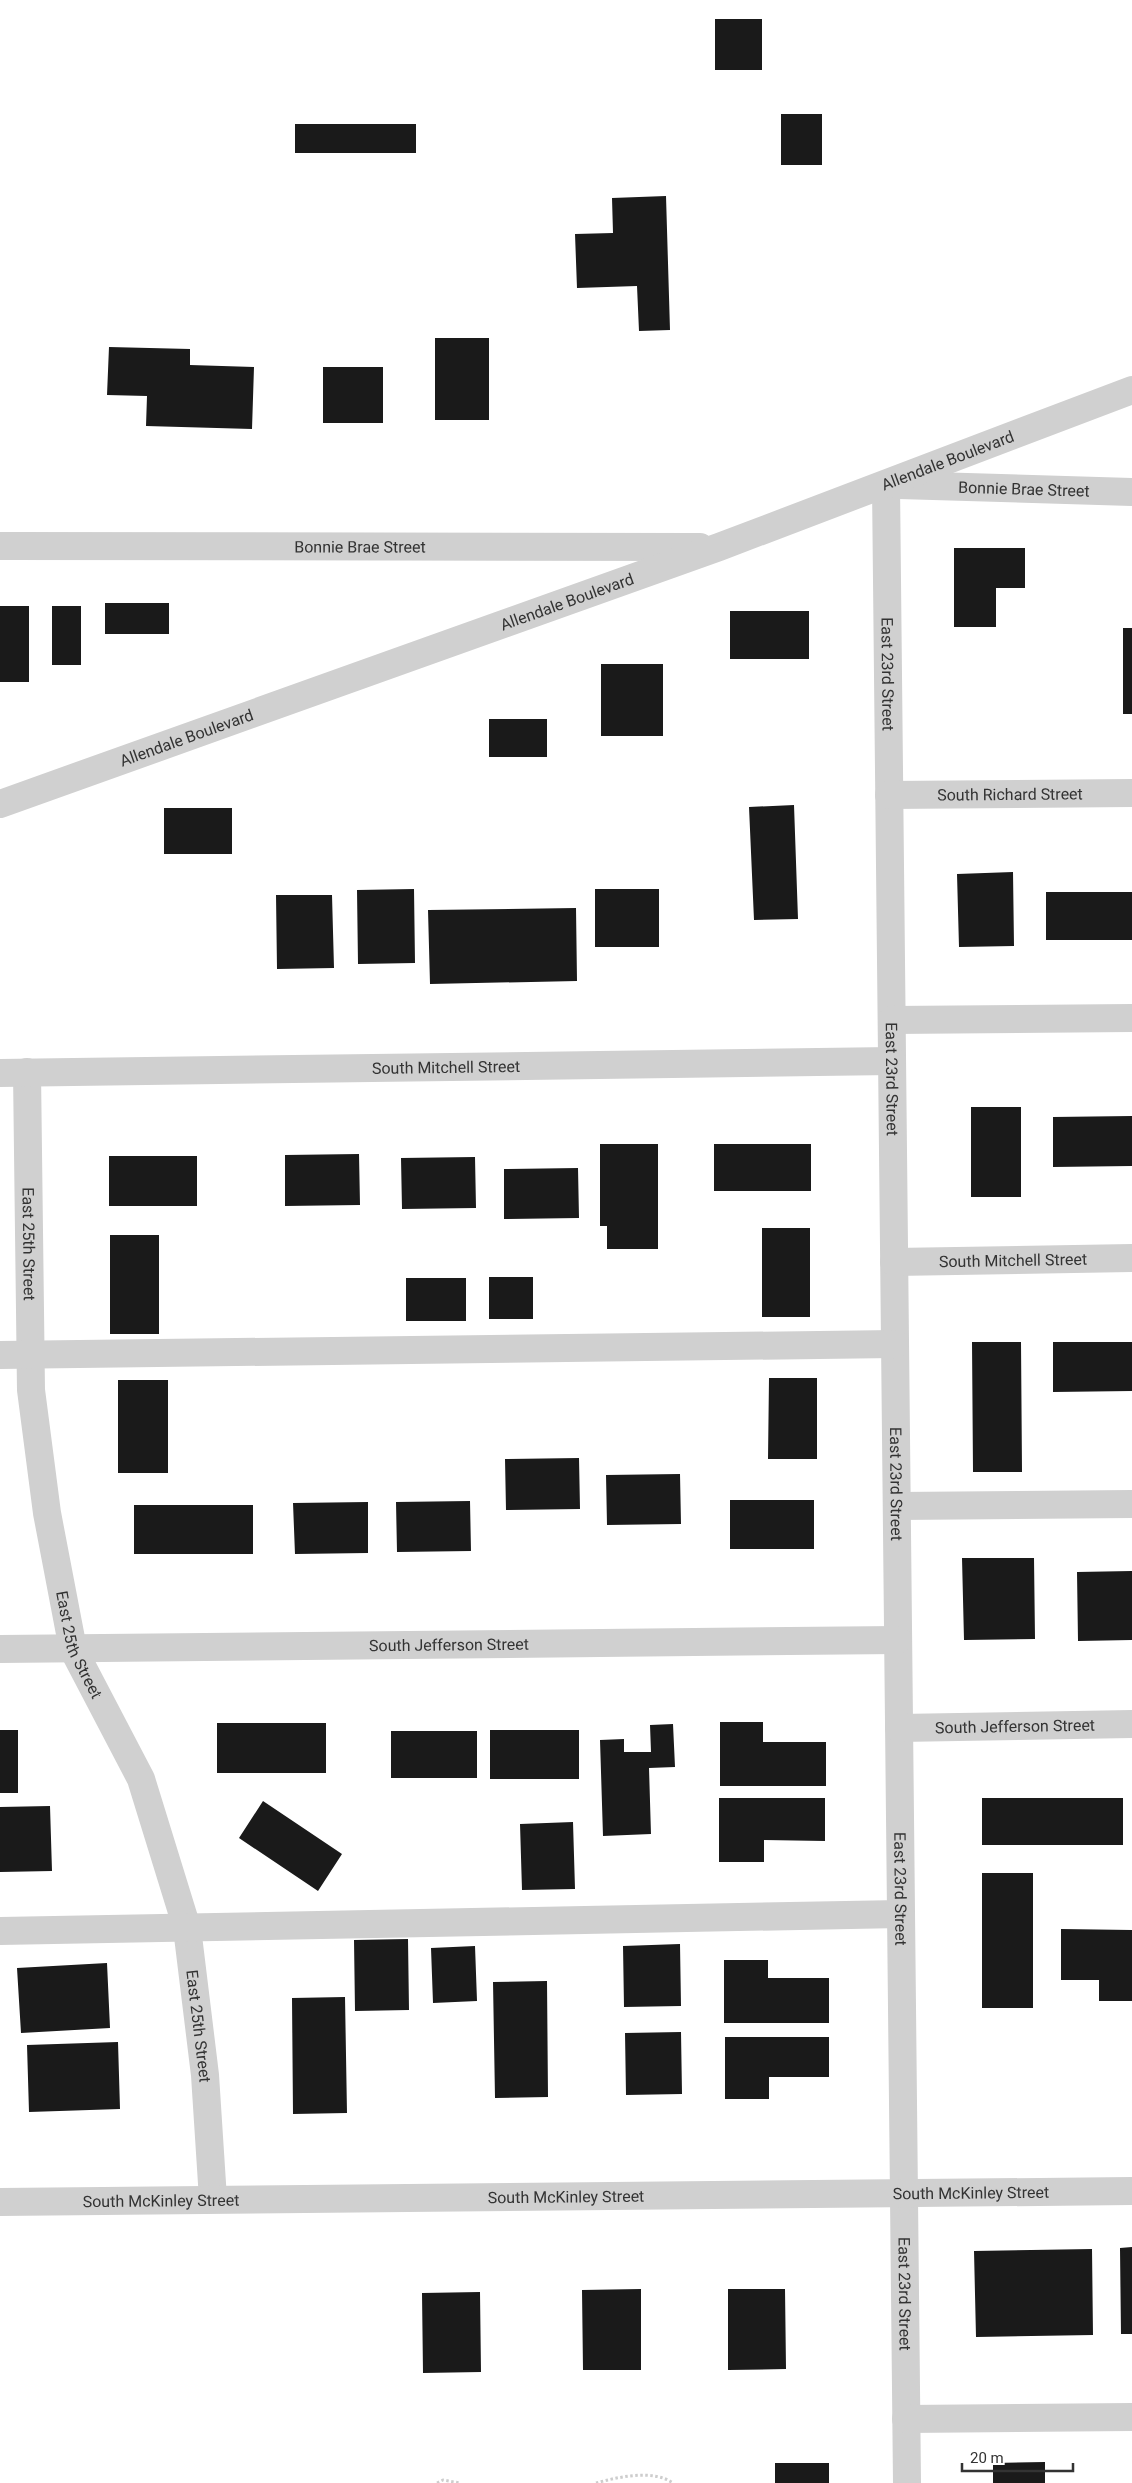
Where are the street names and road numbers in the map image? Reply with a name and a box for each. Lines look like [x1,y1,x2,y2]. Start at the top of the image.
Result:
street label: Allendale Boulevard [879,427,1017,494]
street label: Bonnie Brae Street [958,478,1090,501]
street label: Bonnie Brae Street [294,537,426,557]
street label: Allendale Boulevard [498,569,636,634]
street label: East 23rd Street [877,617,898,731]
street label: Allendale Boulevard [117,705,256,770]
street label: South Richard Street [937,784,1083,805]
street label: East 23rd Street [882,1022,902,1136]
street label: South Mitchell Street [372,1057,520,1078]
street label: East 25th Street [18,1187,39,1301]
street label: South Mitchell Street [939,1250,1087,1271]
street label: East 23rd Street [886,1427,906,1541]
street label: East 25th Street [52,1589,106,1702]
street label: South Jefferson Street [369,1635,529,1655]
street label: South Jefferson Street [935,1716,1095,1737]
street label: East 23rd Street [890,1832,910,1946]
street label: East 25th Street [182,1969,214,2083]
street label: South McKinley Street [893,2183,1049,2203]
street label: South McKinley Street [488,2187,644,2207]
street label: South McKinley Street [83,2191,239,2211]
street label: East 23rd Street [894,2237,915,2351]

